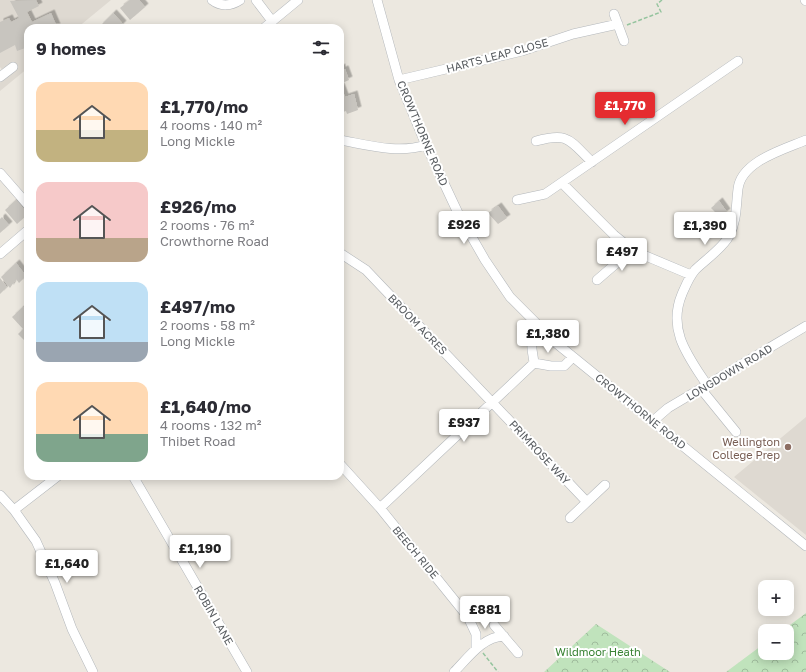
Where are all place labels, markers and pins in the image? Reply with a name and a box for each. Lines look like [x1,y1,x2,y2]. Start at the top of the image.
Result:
pin: £1,770 [592,92,658,126]
pin: £926 [440,211,488,245]
pin: £1,390 [672,212,738,246]
pin: £497 [598,238,646,272]
pin: £1,380 [515,320,581,354]
pin: £937 [440,409,488,443]
place label: Wellington College Prep [712,435,780,461]
marker: Wellington College Prep [783,442,793,452]
pin: £1,190 [167,535,233,569]
pin: £1,640 [34,550,100,584]
pin: £881 [461,596,509,630]

